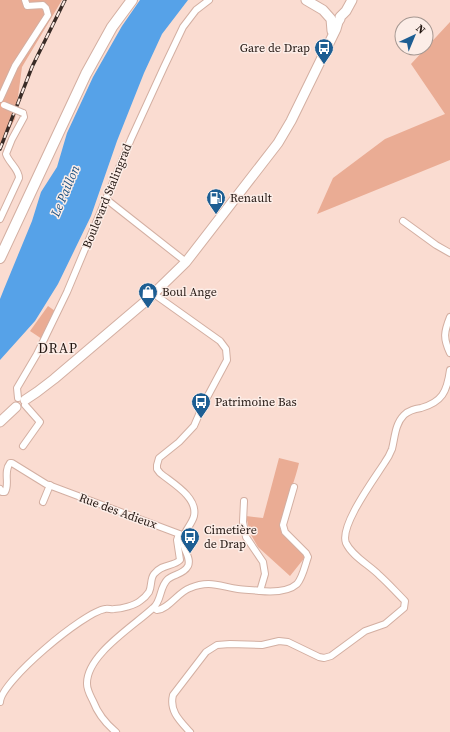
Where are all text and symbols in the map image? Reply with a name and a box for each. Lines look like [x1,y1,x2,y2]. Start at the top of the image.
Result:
north arrow [394,16,434,56]
text: N [413,21,429,37]
bus stop icon: Gare de Drap [313,37,335,65]
place label: Gare de Drap [240,40,310,56]
street label: Boulevard Stalingrad [79,141,135,251]
water label: Le Paillon [46,162,84,220]
fuel station icon: Renault [205,187,227,215]
place label: Renault [230,190,272,206]
shop icon: Boul Ange [137,281,159,309]
place label: Boul Ange [162,284,217,300]
district label: DRAP [38,338,78,358]
bus stop icon: Patrimoine Bas [190,391,212,419]
place label: Patrimoine Bas [215,394,297,410]
street label: Rue des Adieux [77,489,160,533]
place label: Cimetière de Drap [204,522,257,552]
bus stop icon: Cimetière de Drap [179,526,201,554]

